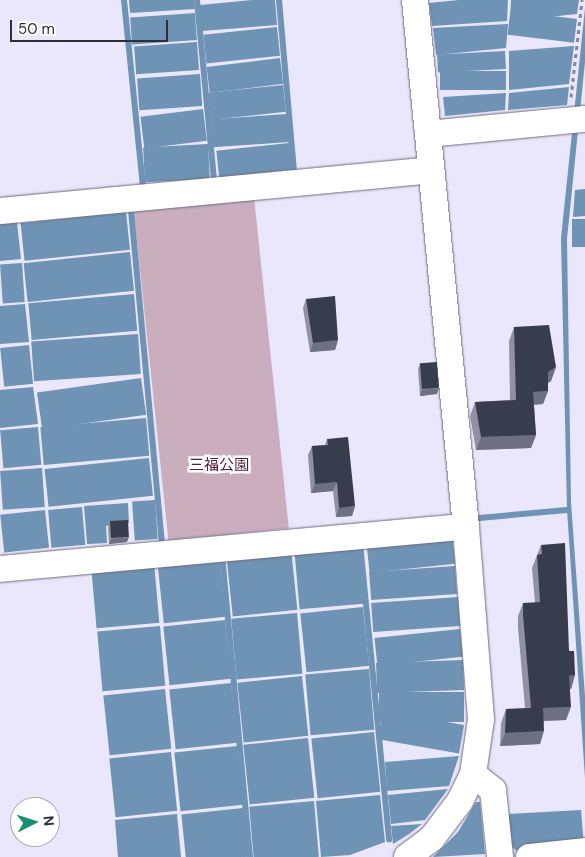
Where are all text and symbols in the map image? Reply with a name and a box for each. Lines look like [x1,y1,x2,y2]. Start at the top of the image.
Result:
scale bar [12,10,170,42]
text: 50 m [18,19,55,39]
park label: 三福公園 [189,457,249,475]
north arrow [10,797,60,847]
text: N [40,815,58,827]

